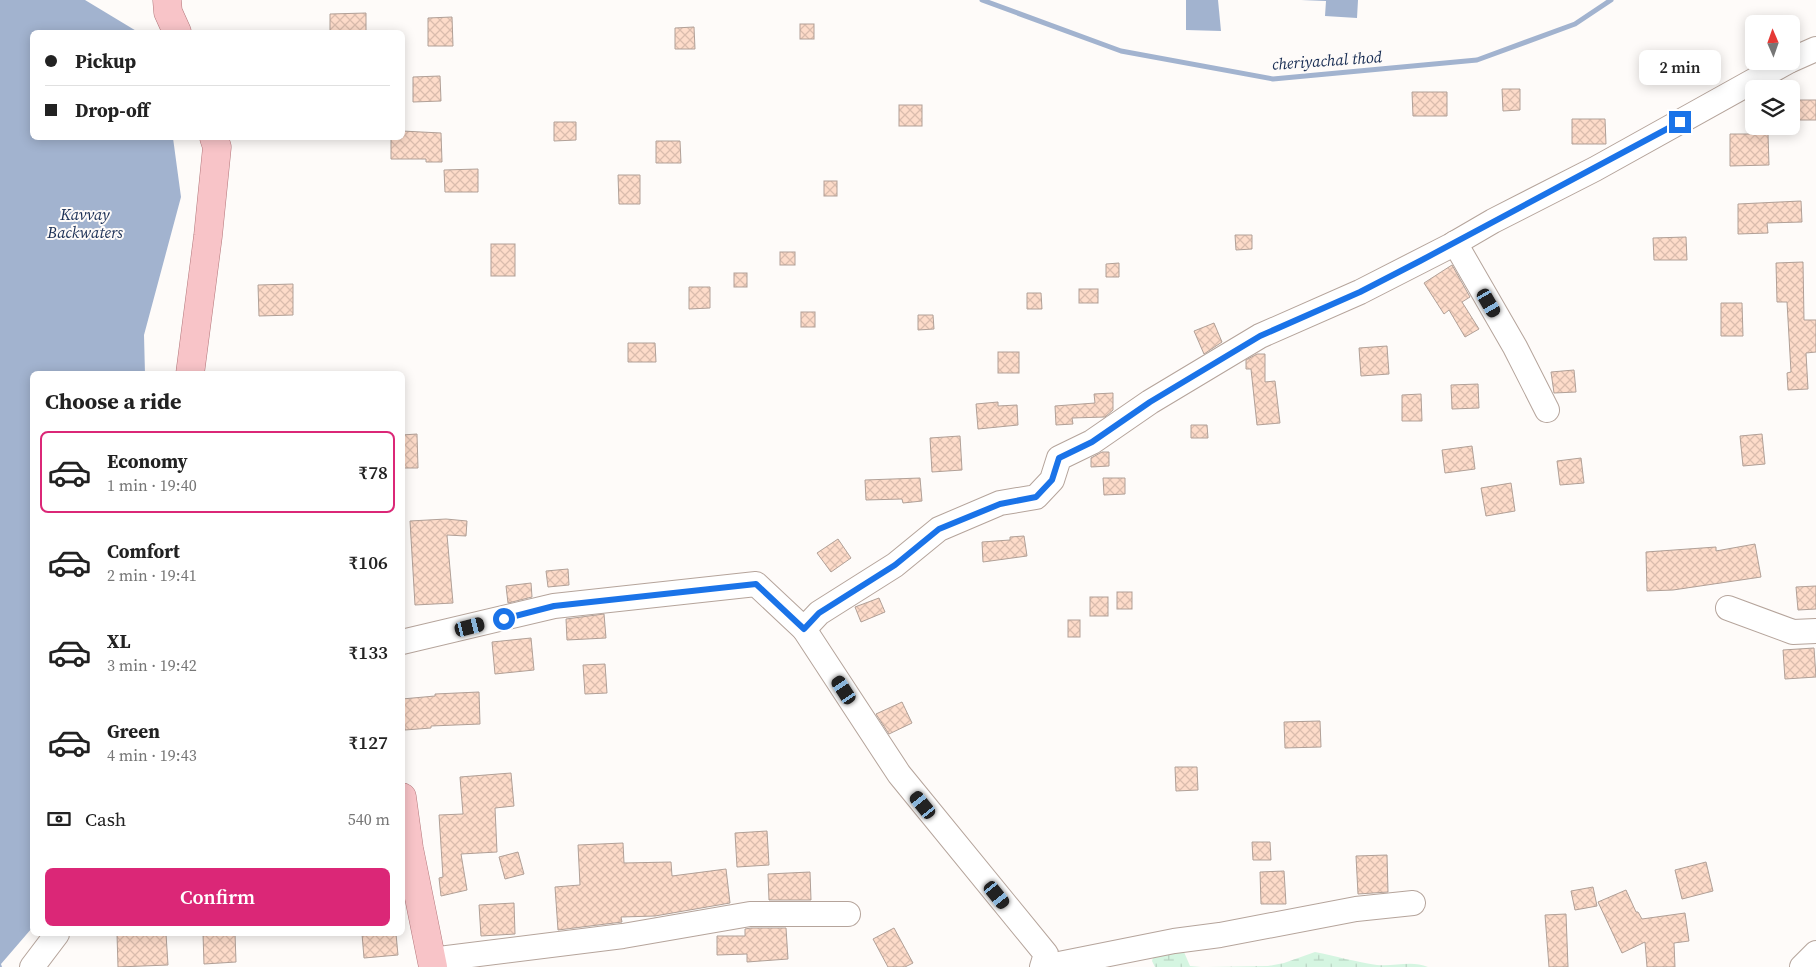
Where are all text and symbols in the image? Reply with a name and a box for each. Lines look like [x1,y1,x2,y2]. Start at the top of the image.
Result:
north arrow [1745,15,1800,70]
map controls [1745,15,1800,135]
water label: cheriyachal thod [1271,45,1383,75]
text: Pickup [75,48,136,74]
callout: 2 min [1639,49,1721,84]
text: 2 min [1659,56,1701,78]
button: layers [1745,80,1800,135]
text: Drop-off [75,97,149,123]
route end [1669,111,1691,133]
water label: Kavvay Backwaters [46,203,123,243]
car [1475,286,1502,320]
text: Choose a ride [45,386,182,416]
text: Economy [107,448,188,474]
icon: car [47,450,92,495]
text: ₹78 [358,459,388,485]
text: 1 min · 19:40 [107,474,197,496]
text: Comfort [107,538,180,564]
icon: car [47,540,92,585]
text: ₹106 [348,549,388,575]
text: 2 min · 19:41 [107,564,197,586]
route start [493,608,515,630]
car [453,616,486,638]
text: XL [107,628,130,654]
icon: car [47,630,92,675]
text: ₹133 [348,639,388,665]
text: 3 min · 19:42 [107,654,197,676]
car [829,673,858,707]
text: Green [107,718,160,744]
icon: car [47,720,92,765]
text: ₹127 [348,729,388,755]
text: 4 min · 19:43 [107,744,197,766]
car [907,789,938,821]
icon: cash [45,805,73,833]
text: Cash [85,806,126,832]
text: 540 m [348,808,390,830]
button: Confirm [45,868,390,926]
car [981,879,1012,911]

